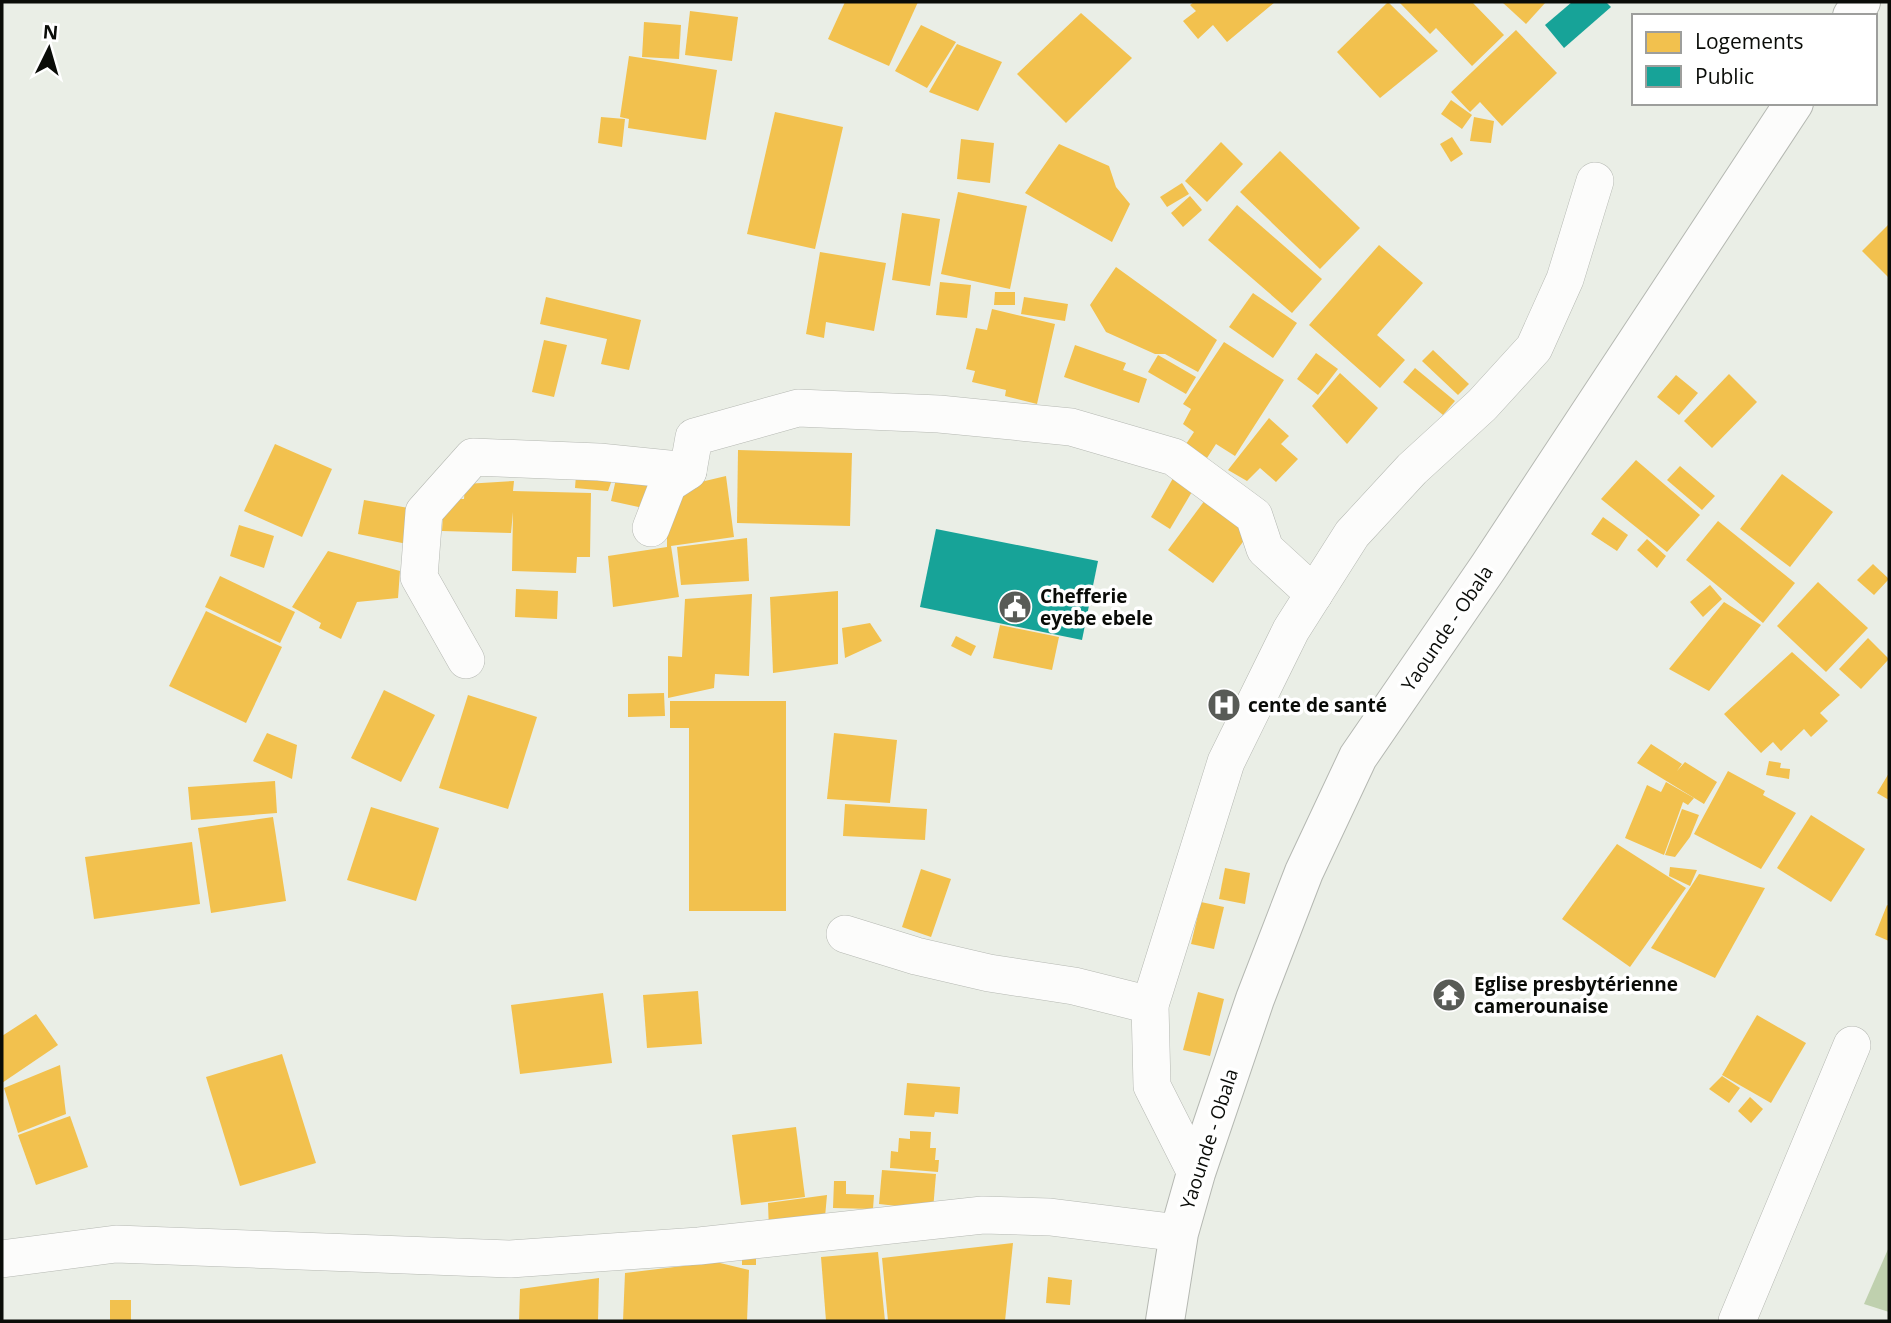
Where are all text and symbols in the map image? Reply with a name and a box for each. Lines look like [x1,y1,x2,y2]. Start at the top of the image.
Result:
north arrow [14,14,84,84]
legend [1632,14,1877,105]
text: N [42,18,59,46]
text: Logements [1695,27,1803,55]
text: Public [1695,62,1754,90]
street label: Yaounde - Obala [1395,560,1499,696]
place label: Chefferie eyebe ebele [1040,583,1153,631]
public building icon: Chefferie eyebe ebele [996,588,1034,626]
hospital icon: cente de santé [1205,686,1243,724]
place label: cente de santé [1248,692,1387,718]
place label: Eglise presbytérienne camerounaise [1474,971,1678,1019]
temple icon: Eglise presbytérienne camerounaise [1430,976,1468,1014]
street label: Yaounde - Obala [1174,1065,1244,1213]

